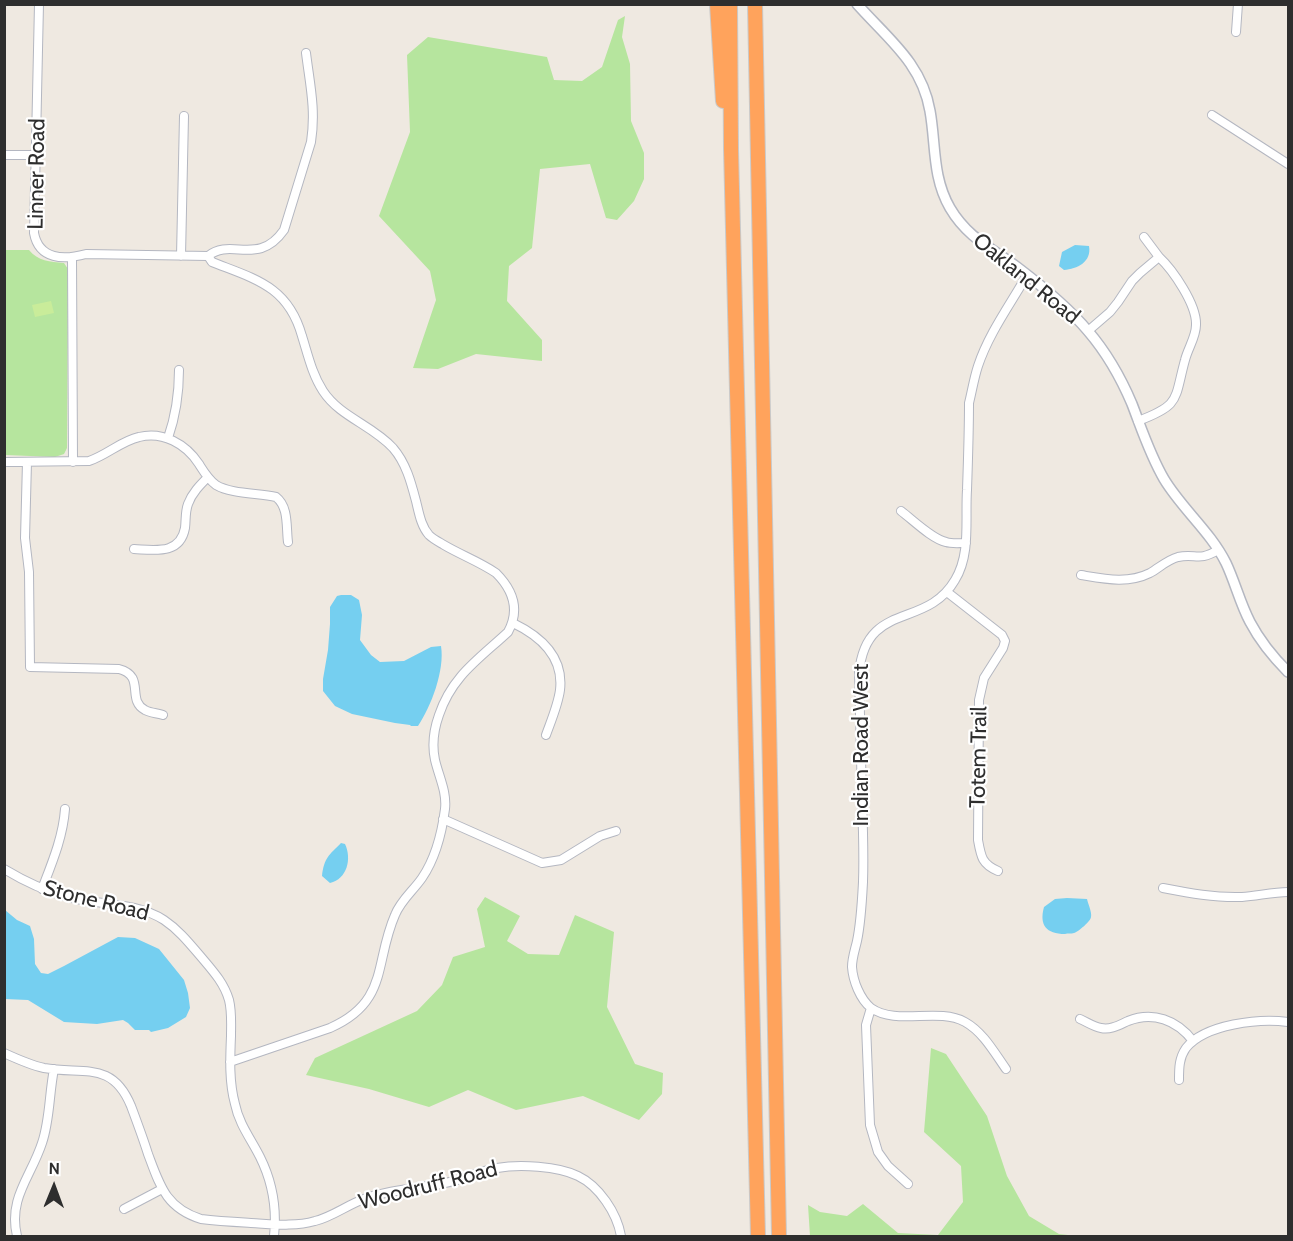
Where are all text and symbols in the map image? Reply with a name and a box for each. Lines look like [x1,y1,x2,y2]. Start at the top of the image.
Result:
street label: Linner Road [23,118,51,230]
street label: Oakland Road [967,228,1085,330]
street label: Indian Road West [849,664,875,826]
street label: Totem Trail [965,706,993,808]
street label: Stone Road [40,875,152,927]
street label: Woodruff Road [356,1156,500,1216]
north arrow [24,1157,84,1217]
text: N [49,1159,60,1178]

